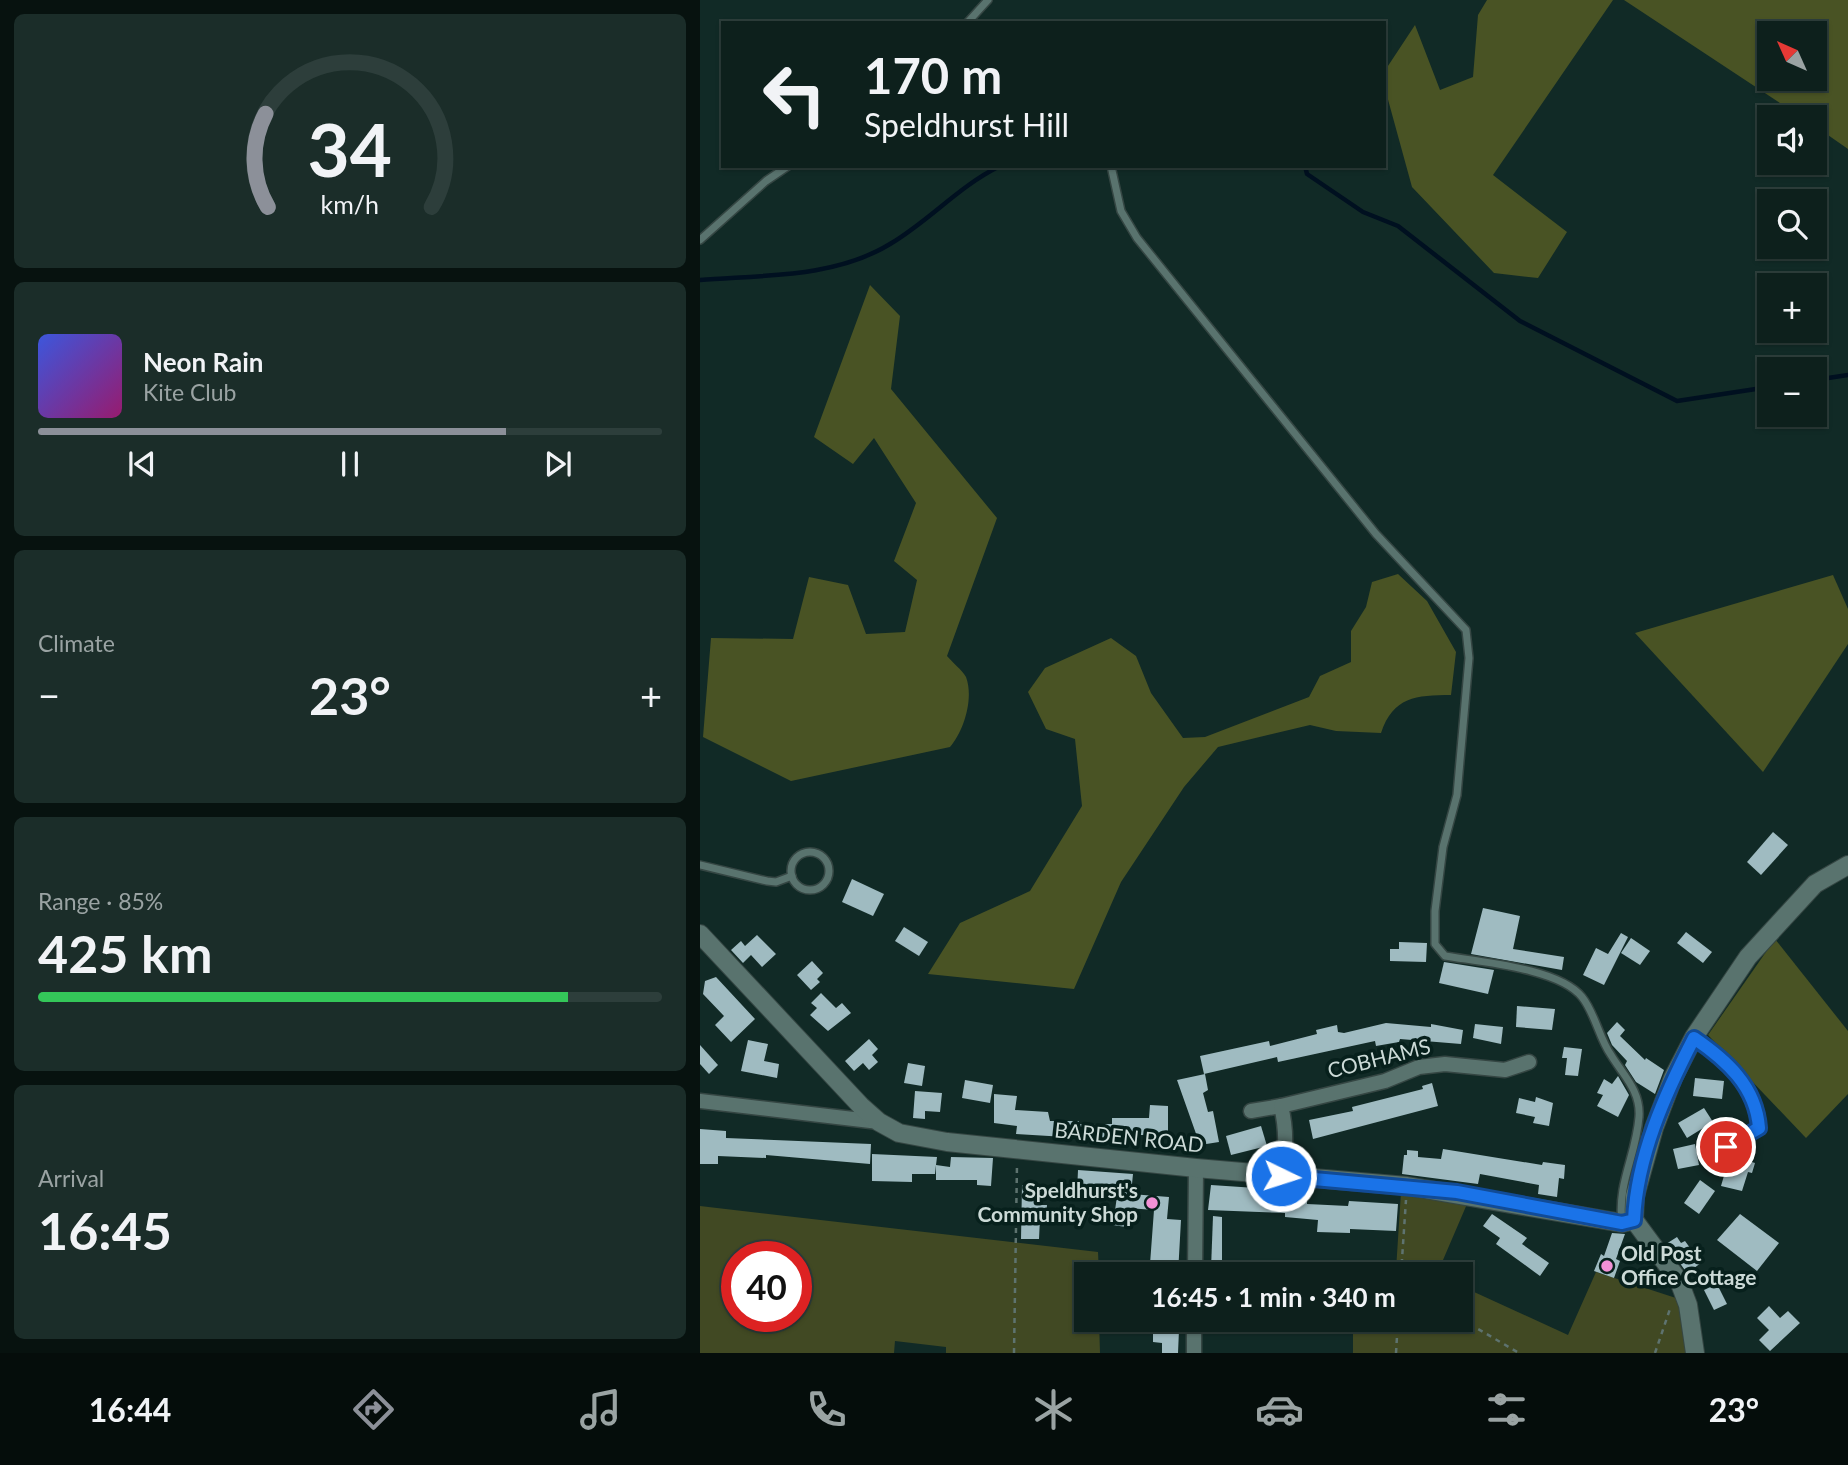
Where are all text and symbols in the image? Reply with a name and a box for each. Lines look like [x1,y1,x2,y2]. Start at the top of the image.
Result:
north arrow [1757,21,1827,91]
map controls [1757,21,1827,427]
text: 170 m [864,46,1002,104]
icon: left [749,49,840,140]
text: 34 [308,105,392,193]
text: Speldhurst Hill [864,105,1069,144]
button: sound [1757,105,1827,175]
text: km/h [321,189,379,219]
button: search [1757,189,1827,259]
button: + [1757,273,1827,343]
text: Neon Rain [143,346,263,378]
button: − [1757,357,1827,427]
text: Kite Club [143,378,236,406]
icon: previous [123,445,161,483]
icon: pause [331,445,369,483]
icon: next [539,445,577,483]
text: Climate [38,629,115,657]
text: 23° [309,664,391,726]
text: − [38,672,60,718]
text: + [640,672,662,718]
text: Range · 85% [38,887,163,915]
text: 425 km [38,922,212,984]
street label: COBHAMS [1325,1033,1433,1082]
street label: BARDEN ROAD [1053,1116,1205,1157]
pin [1696,1117,1756,1177]
icon: arrive [1707,1128,1745,1166]
position arrow [1244,1139,1318,1213]
text: Arrival [38,1164,104,1192]
place label: Speldhurst's Community Shop [977,1177,1138,1226]
marker: Speldhurst's Community Shop [1144,1195,1160,1211]
text: 16:45 [38,1199,172,1261]
place label: Old Post Office Cottage [1621,1240,1757,1289]
speed limit sign: 40 [721,1241,812,1332]
marker: Old Post Office Cottage [1599,1258,1615,1274]
text: 16:45 · 1 min · 340 m [1151,1281,1396,1313]
icon: directions [349,1385,398,1434]
icon: music [576,1385,625,1434]
icon: phone [802,1385,851,1434]
icon: climate [1029,1385,1078,1434]
icon: car [1255,1385,1304,1434]
icon: filters [1482,1385,1531,1434]
text: 16:44 [89,1390,171,1429]
text: 23° [1709,1390,1759,1429]

